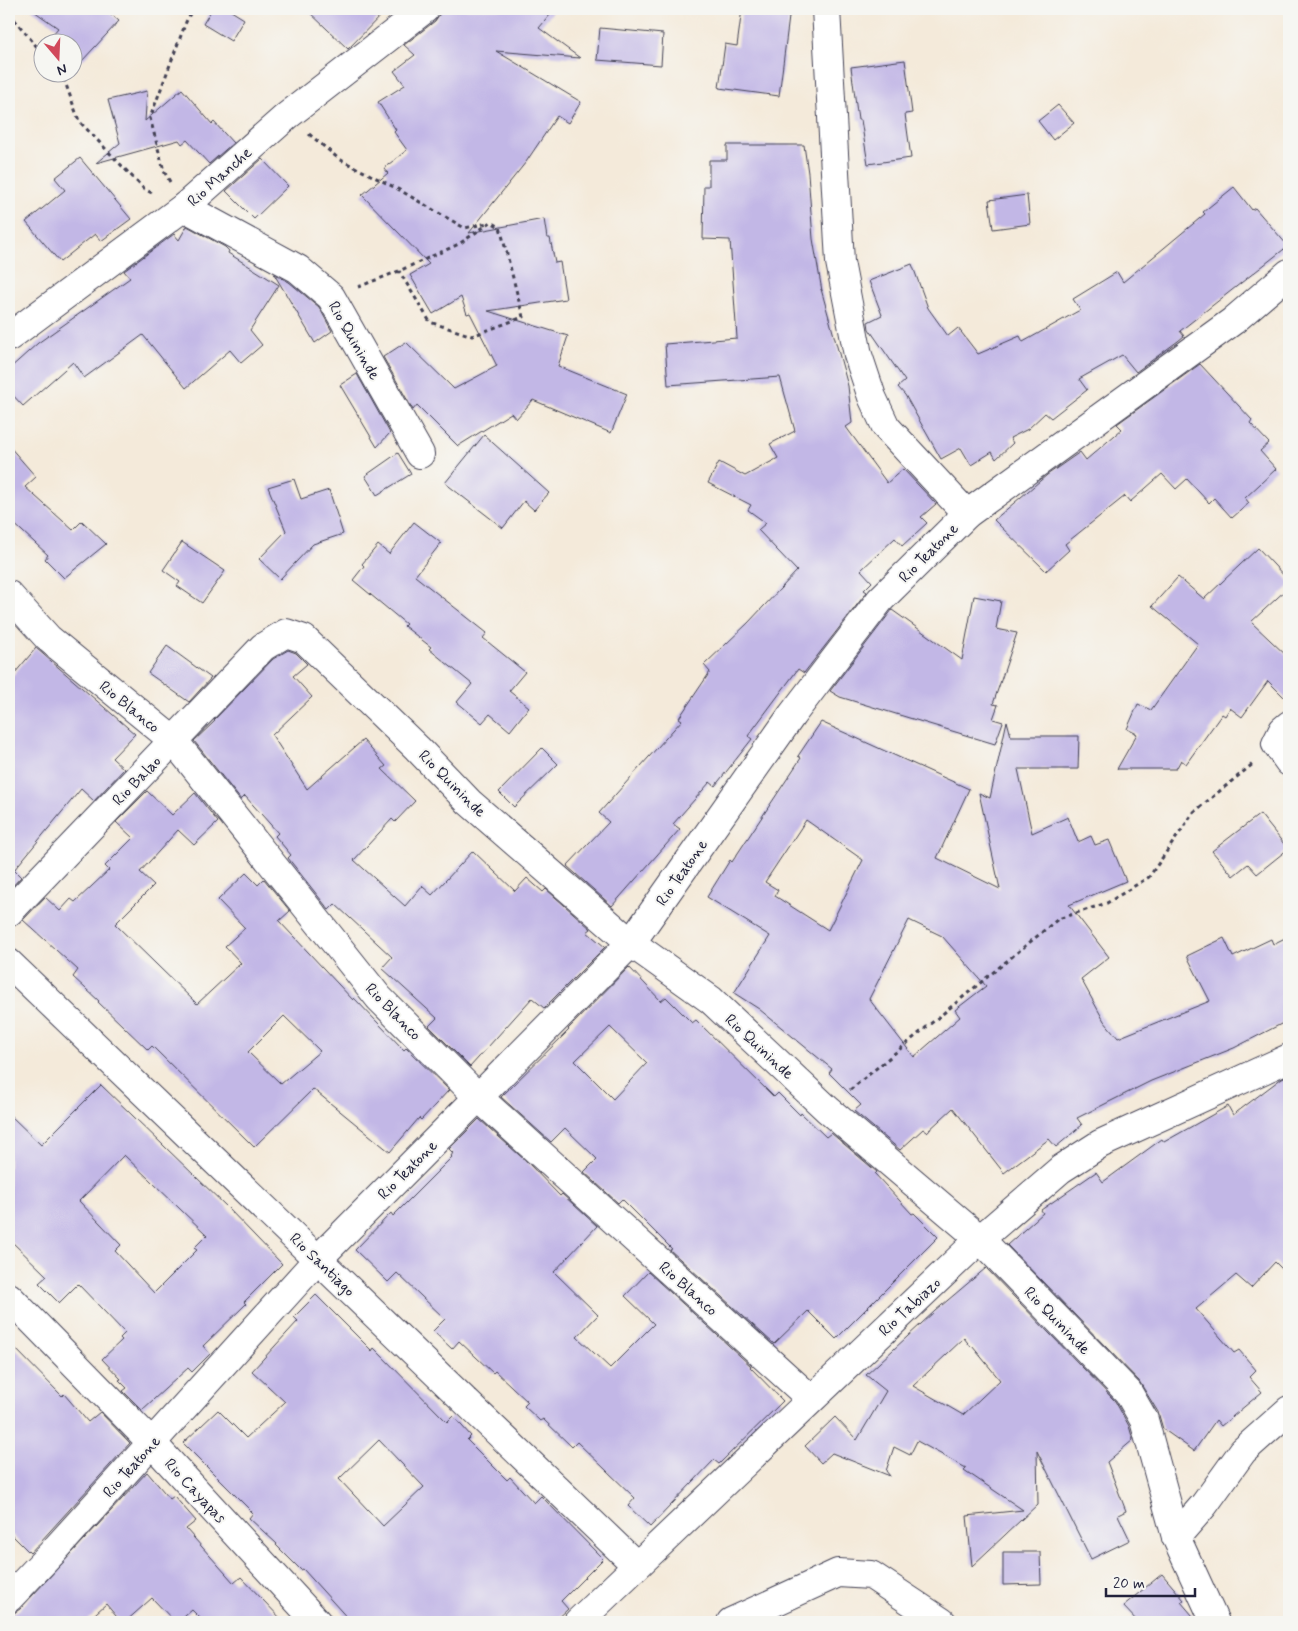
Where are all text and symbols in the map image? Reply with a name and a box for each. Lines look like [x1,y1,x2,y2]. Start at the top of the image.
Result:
north arrow [32,32,82,82]
text: N [55,59,69,79]
street label: Rio Manche [183,142,257,212]
street label: Rio Quininde [323,298,385,384]
street label: Rio Teatone [894,518,964,588]
street label: Rio Blanco [94,676,164,738]
street label: Rio Quininde [414,746,491,823]
street label: Rio Balao [108,751,166,811]
street label: Rio Teatone [652,835,713,910]
street label: Rio Blanco [360,979,426,1045]
street label: Rio Quininde [720,1010,798,1085]
street label: Rio Teatone [373,1135,443,1205]
street label: Rio Santiago [285,1228,359,1302]
street label: Rio Blanco [654,1257,722,1321]
street label: Rio Tabiazo [874,1273,946,1341]
street label: Rio Quininde [1019,1282,1095,1360]
street label: Rio Teatone [99,1431,166,1503]
street label: Rio Cayapas [159,1454,230,1528]
scale bar [1106,1566,1194,1598]
text: 20 m [1113,1574,1145,1594]

